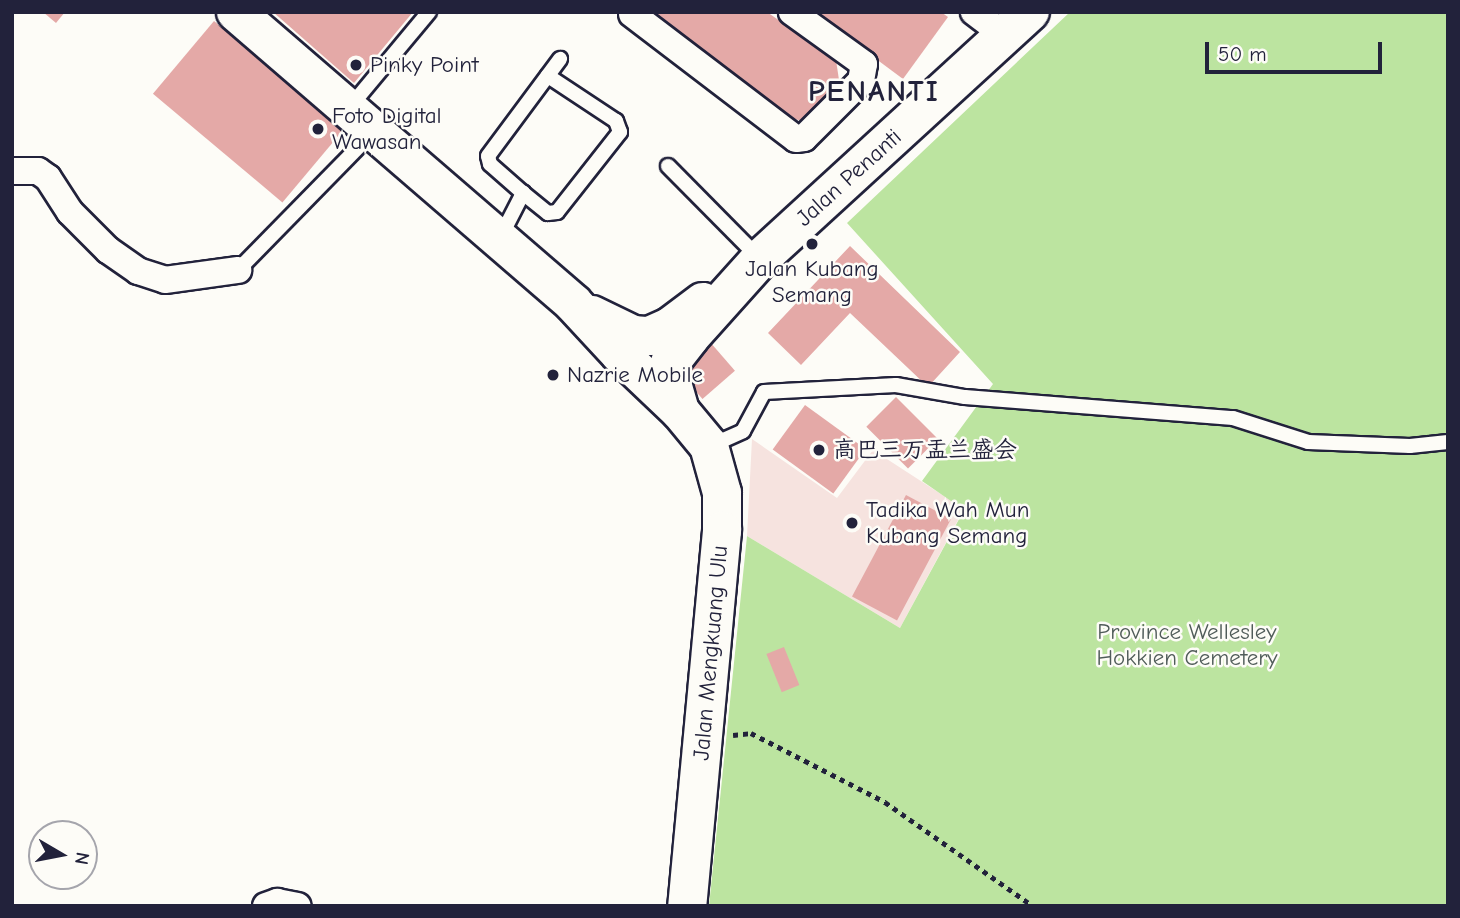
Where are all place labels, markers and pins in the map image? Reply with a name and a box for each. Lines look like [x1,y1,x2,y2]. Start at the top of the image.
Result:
place label: Pinky Point [370,51,479,79]
marker: Pinky Point [348,57,364,73]
place label: Foto Digital Wawasan [332,102,442,156]
marker: Foto Digital Wawasan [310,121,326,137]
marker: Jalan Kubang Semang [804,236,820,252]
place label: Jalan Kubang Semang [745,255,879,309]
place label: Nazrie Mobile [567,361,703,389]
marker: Nazrie Mobile [545,367,561,383]
place label: 高巴三万盂兰盛会 [833,436,1017,464]
marker: 高巴三万盂兰盛会 [811,442,827,458]
place label: Tadika Wah Mun Kubang Semang [866,496,1029,550]
marker: Tadika Wah Mun Kubang Semang [844,515,860,531]

